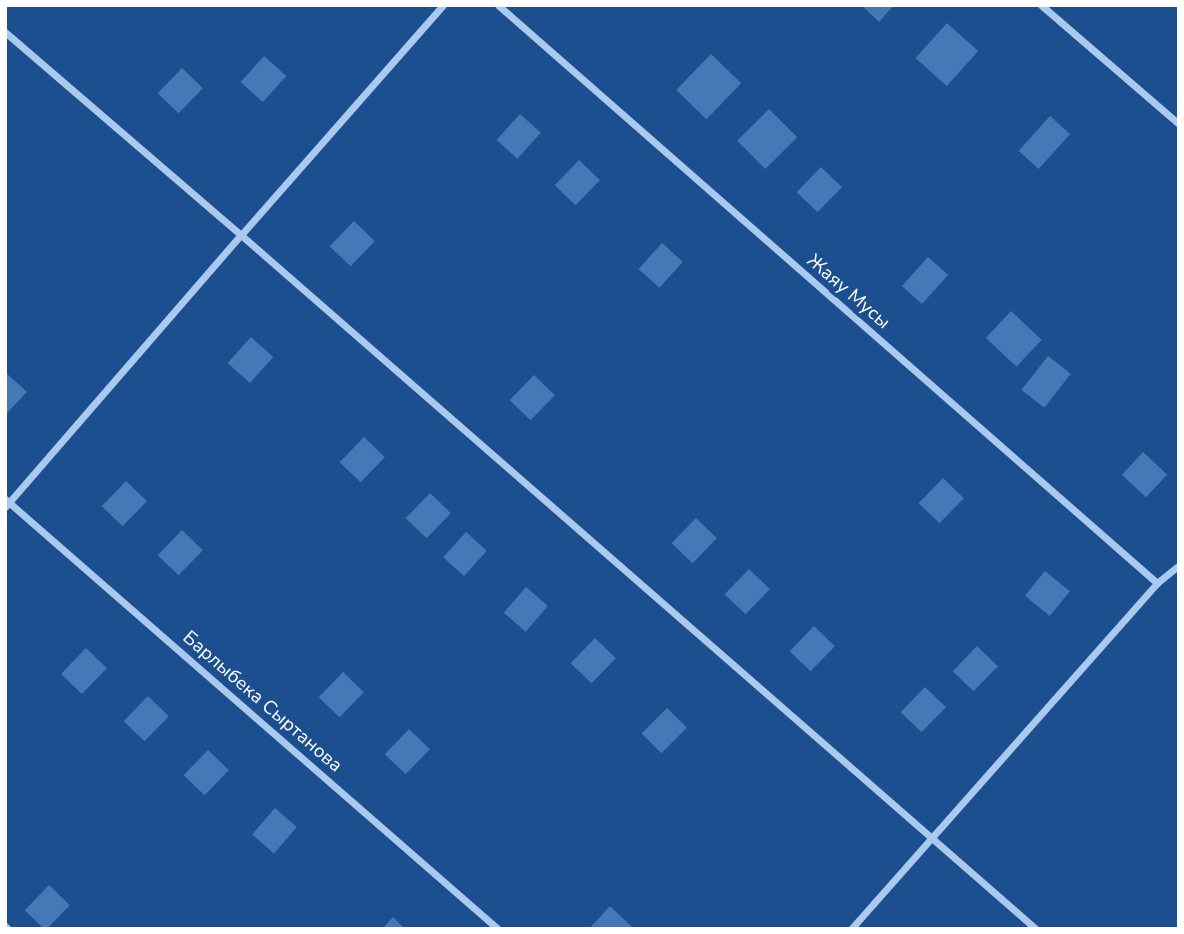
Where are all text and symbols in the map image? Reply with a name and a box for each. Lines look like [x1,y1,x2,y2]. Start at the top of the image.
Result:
street label: Жаяу Мусы [802,250,894,334]
street label: Барлыбека Сыртанова [178,626,346,778]

